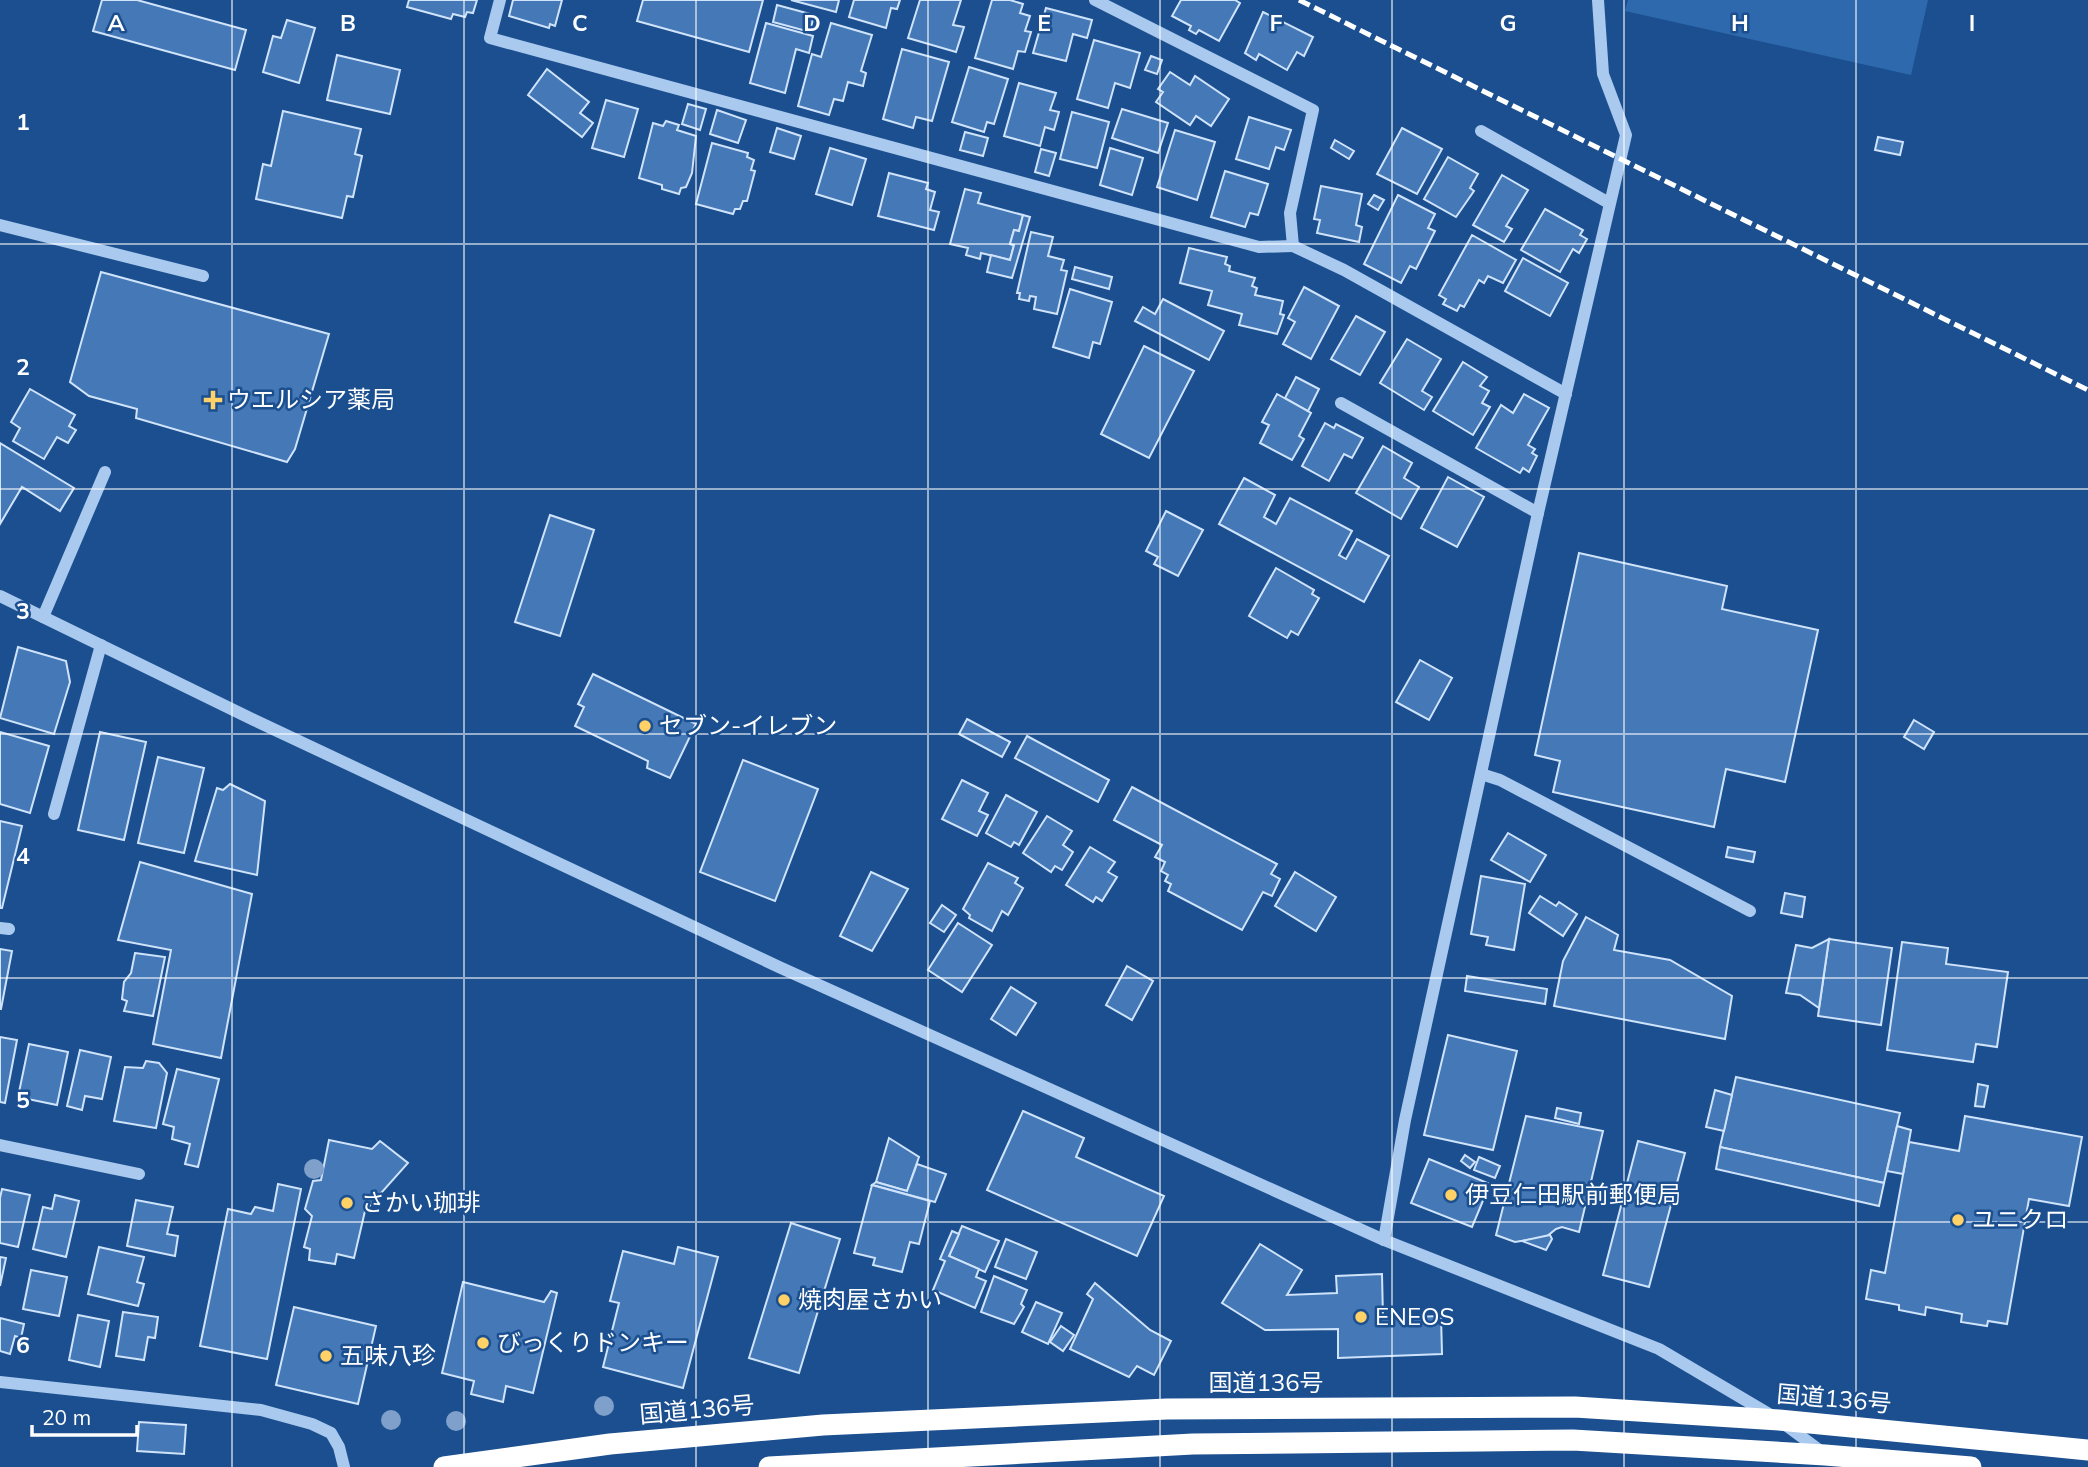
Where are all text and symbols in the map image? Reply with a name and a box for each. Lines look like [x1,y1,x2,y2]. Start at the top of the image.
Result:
text: A [107,8,125,37]
text: B [340,8,356,37]
text: C [572,8,588,37]
text: D [803,8,821,37]
text: E [1037,8,1051,37]
text: F [1269,8,1283,37]
text: G [1499,8,1517,37]
text: H [1731,8,1749,37]
text: I [1969,8,1975,37]
text: 1 [16,107,30,136]
text: 2 [16,352,30,381]
place label: ウエルシア薬局 [227,384,395,414]
marker: ウエルシア薬局 [205,392,221,408]
text: 3 [16,596,30,625]
place label: セブン-イレブン [659,710,837,740]
marker: セブン-イレブン [637,718,653,734]
text: 4 [16,841,30,870]
text: 5 [16,1085,30,1114]
place label: 伊豆仁田駅前郵便局 [1465,1179,1681,1209]
place label: さかい珈琲 [361,1187,481,1217]
marker: 伊豆仁田駅前郵便局 [1443,1187,1459,1203]
marker: さかい珈琲 [339,1195,355,1211]
place label: ユニクロ [1972,1204,2068,1234]
marker: ユニクロ [1950,1212,1966,1228]
place label: 焼肉屋さかい [798,1284,942,1314]
marker: 焼肉屋さかい [776,1292,792,1308]
place label: ENEOS [1375,1301,1455,1331]
marker: ENEOS [1353,1309,1369,1325]
place label: びっくりドンキー [497,1327,689,1357]
text: 6 [16,1330,30,1359]
marker: びっくりドンキー [475,1335,491,1351]
place label: 五味八珍 [340,1340,436,1370]
marker: 五味八珍 [318,1348,334,1364]
street label: 国道136号 [1208,1367,1324,1397]
street label: 国道136号 [1775,1378,1893,1418]
street label: 国道136号 [638,1389,756,1429]
scale bar [32,1394,136,1438]
text: 20 m [42,1404,91,1430]

